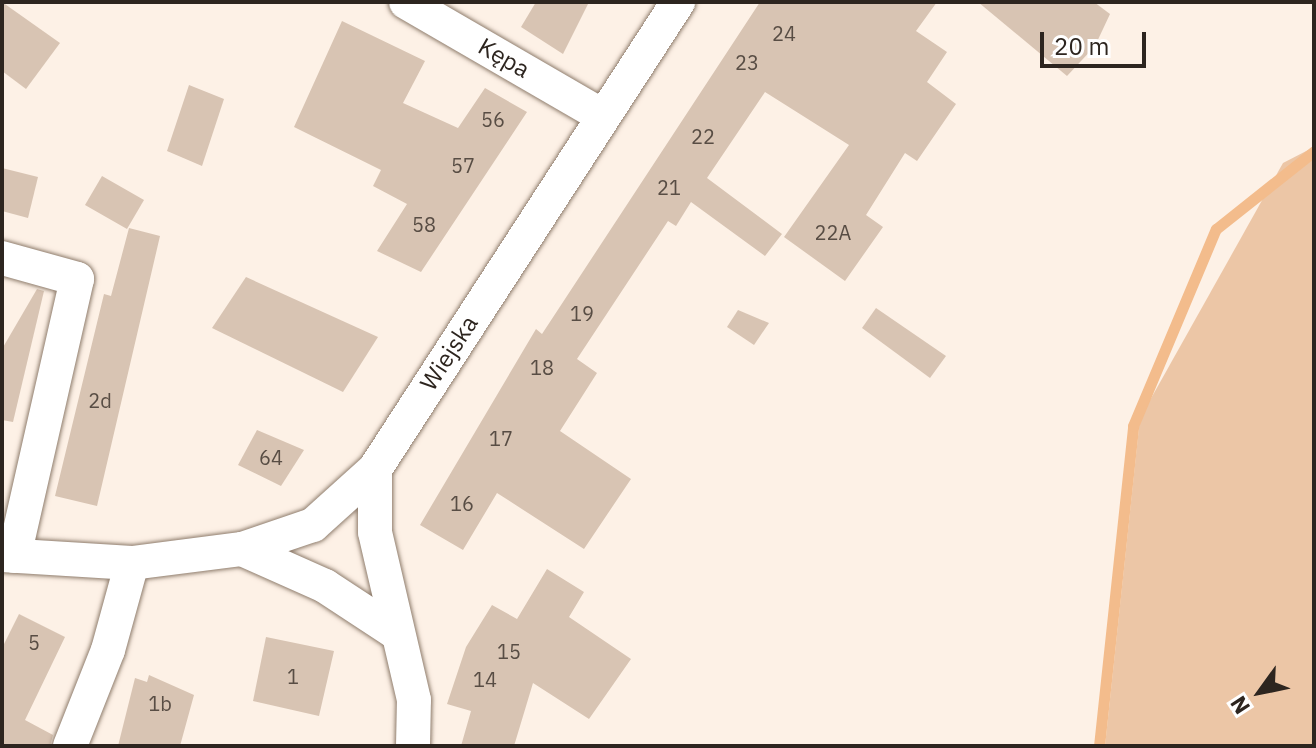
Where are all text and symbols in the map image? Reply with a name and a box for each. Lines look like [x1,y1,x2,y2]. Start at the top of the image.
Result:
scale bar [1044,16,1150,66]
house number: 24 [772,21,796,45]
text: 20 m [1054,30,1109,62]
street label: Kępa [473,32,535,84]
house number: 23 [735,50,759,74]
house number: 56 [481,107,505,131]
house number: 22 [691,124,715,148]
house number: 57 [451,153,475,177]
house number: 21 [657,175,681,199]
house number: 58 [412,212,436,236]
house number: 22A [815,220,851,244]
house number: 19 [570,301,594,325]
street label: Wiejska [414,310,484,396]
house number: 18 [530,355,554,379]
house number: 2d [88,388,112,412]
house number: 17 [489,426,513,450]
house number: 64 [259,445,283,469]
house number: 16 [450,491,474,515]
house number: 5 [28,630,40,654]
house number: 15 [497,639,521,663]
north arrow [1220,652,1300,732]
house number: 1 [287,664,299,688]
house number: 14 [473,667,497,691]
house number: 1b [148,691,172,715]
text: N [1223,691,1256,720]

